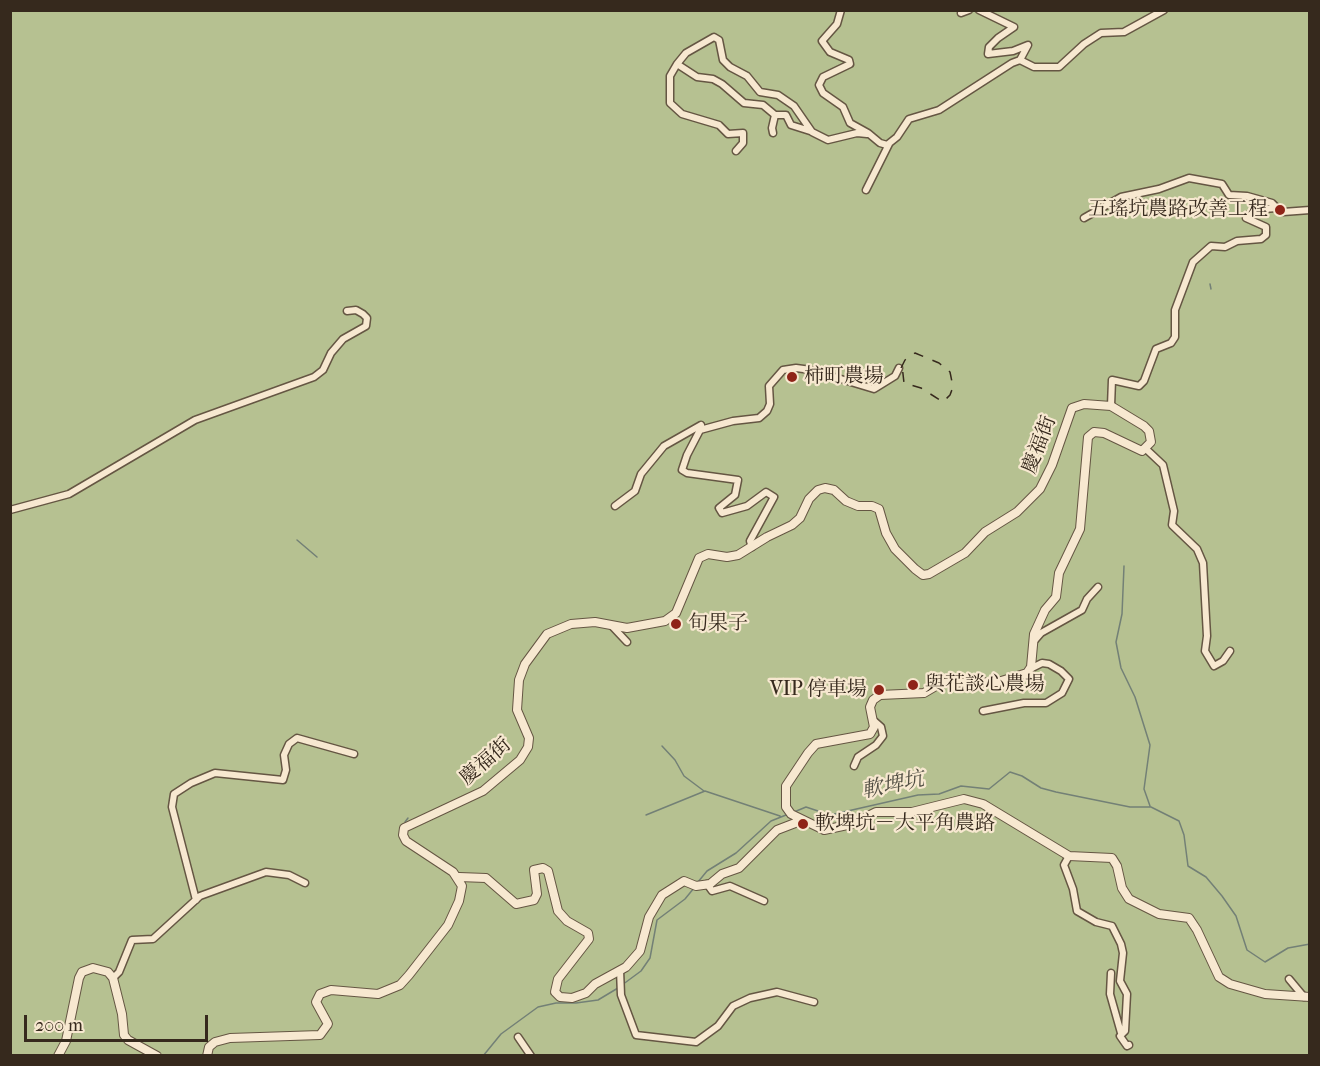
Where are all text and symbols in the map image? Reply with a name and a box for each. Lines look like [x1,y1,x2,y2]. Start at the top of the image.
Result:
place label: 五瑤坑農路改善工程 [1088,198,1268,222]
marker: 五瑤坑農路改善工程 [1273,203,1287,217]
place label: 柿町農場 [804,365,884,389]
marker: 柿町農場 [785,370,799,384]
street label: 慶福街 [1018,413,1062,477]
place label: 旬果子 [688,612,748,636]
marker: 旬果子 [669,617,683,631]
place label: 與花談心農場 [925,673,1045,697]
place label: VIP 停車場 [770,678,867,702]
marker: 與花談心農場 [906,678,920,692]
marker: VIP 停車場 [872,683,886,697]
street label: 慶福街 [455,733,517,791]
water label: 軟埤坑 [860,767,926,805]
place label: 軟埤坑－大平角農路 [815,812,995,836]
marker: 軟埤坑－大平角農路 [796,817,810,831]
scale bar [27,1003,212,1041]
text: 200 m [35,1015,83,1036]

